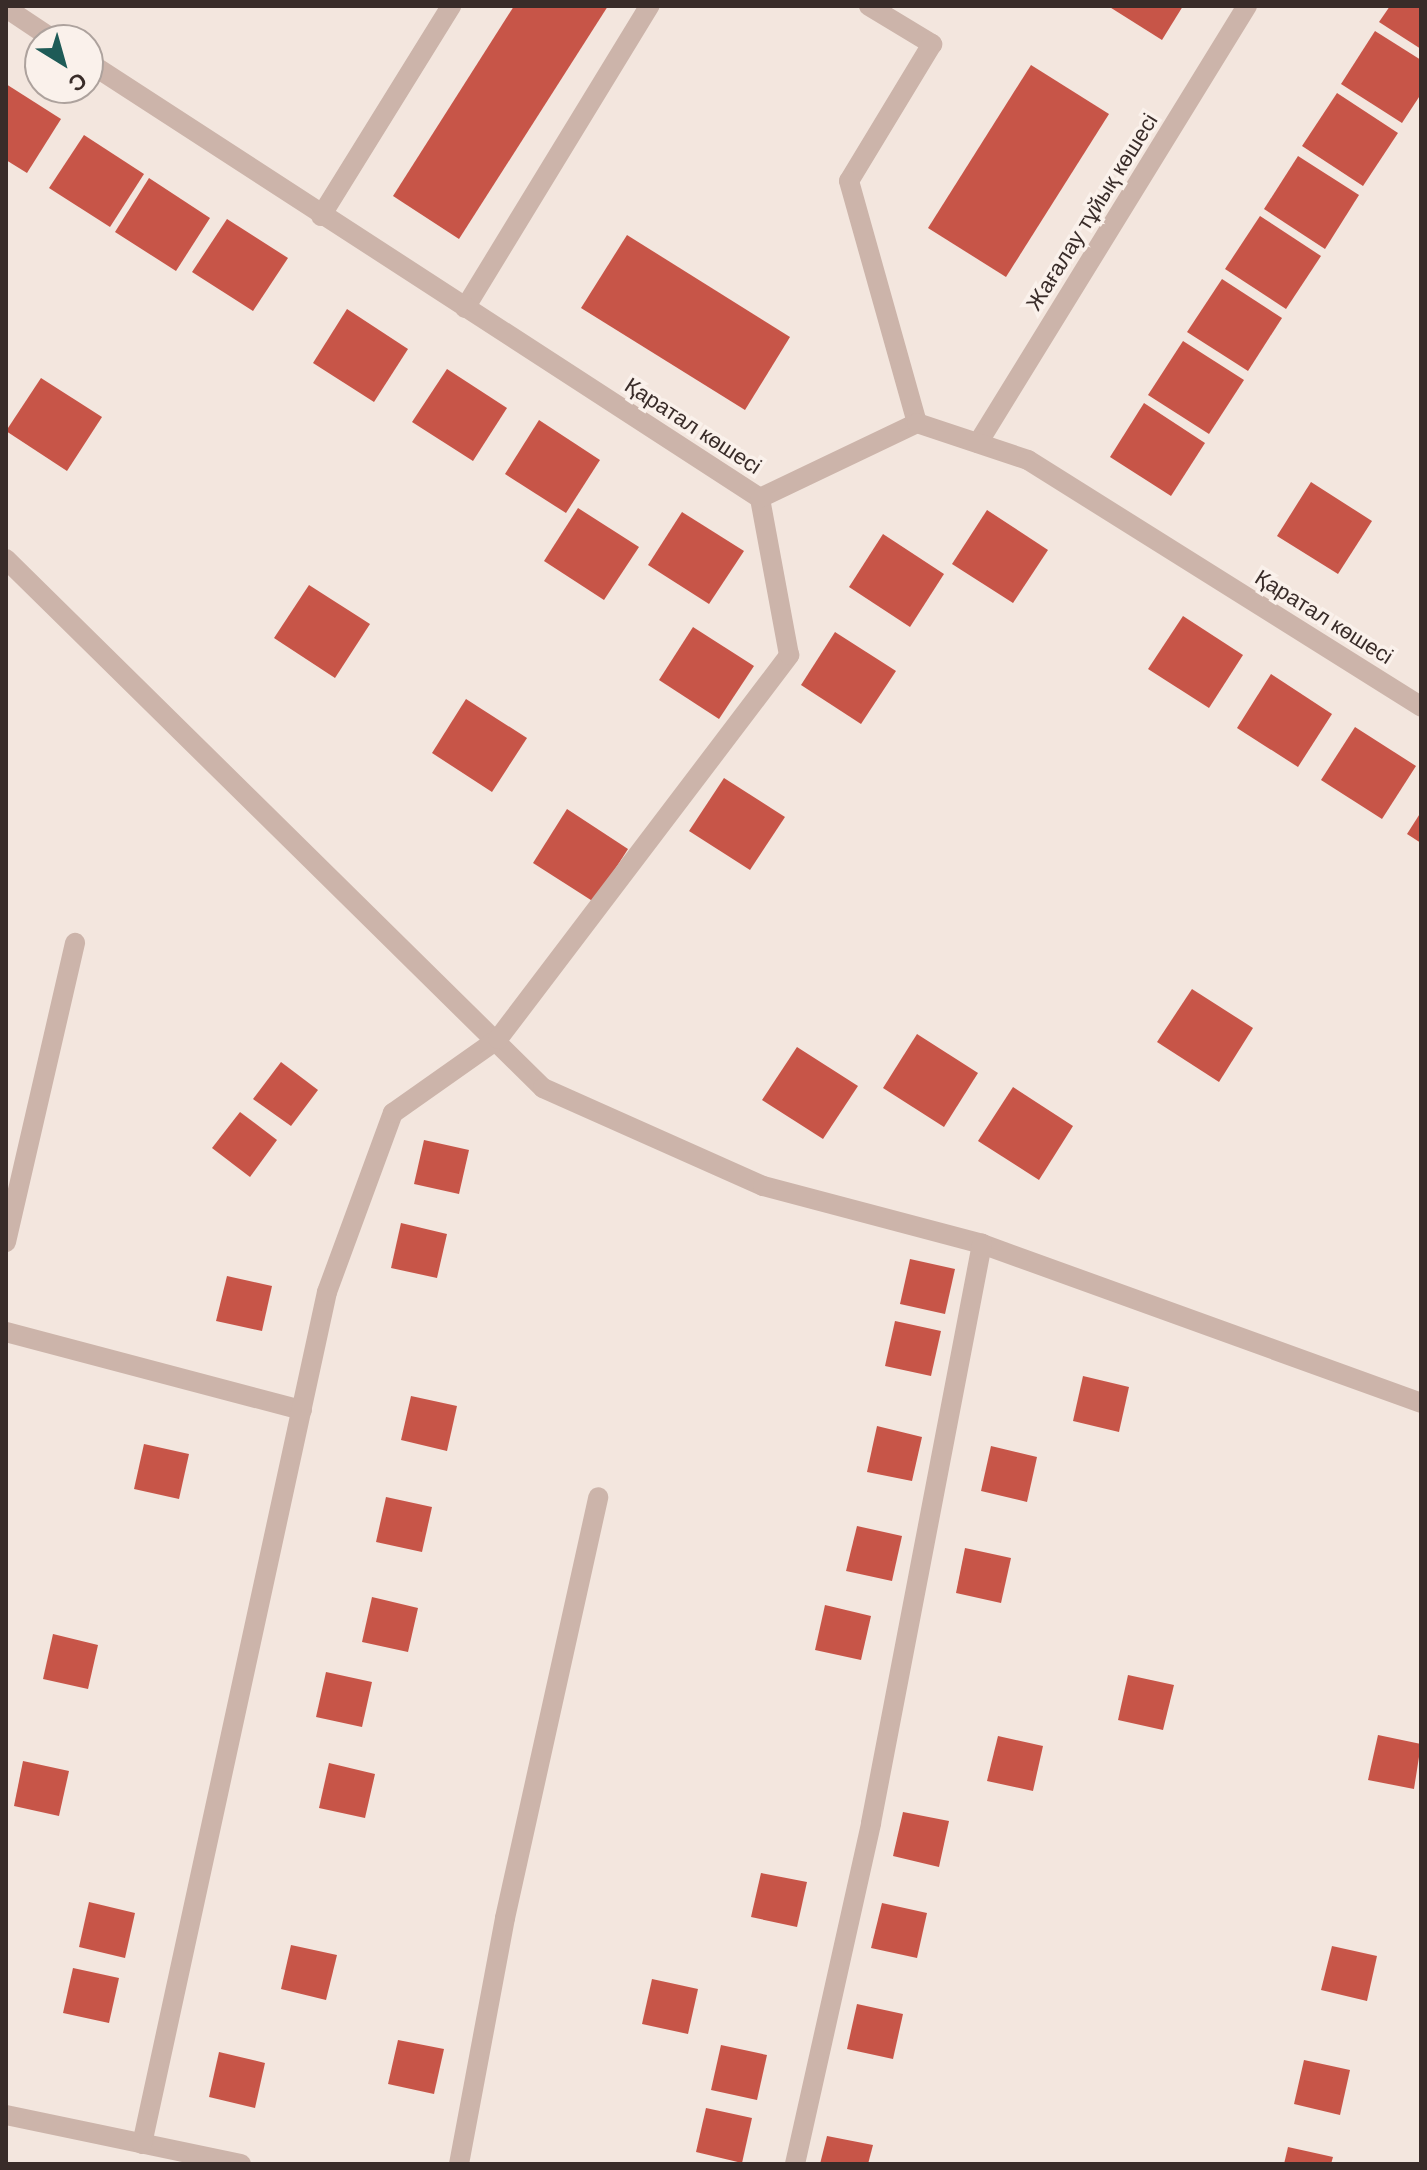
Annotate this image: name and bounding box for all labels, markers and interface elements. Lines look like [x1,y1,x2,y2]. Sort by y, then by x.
north arrow [24,24,104,104]
text: С [62,66,93,98]
street label: Жағалау тұйық көшесі [1021,109,1163,315]
street label: Қаратал көшесі [620,372,766,480]
street label: Қаратал көшесі [1250,564,1398,670]

